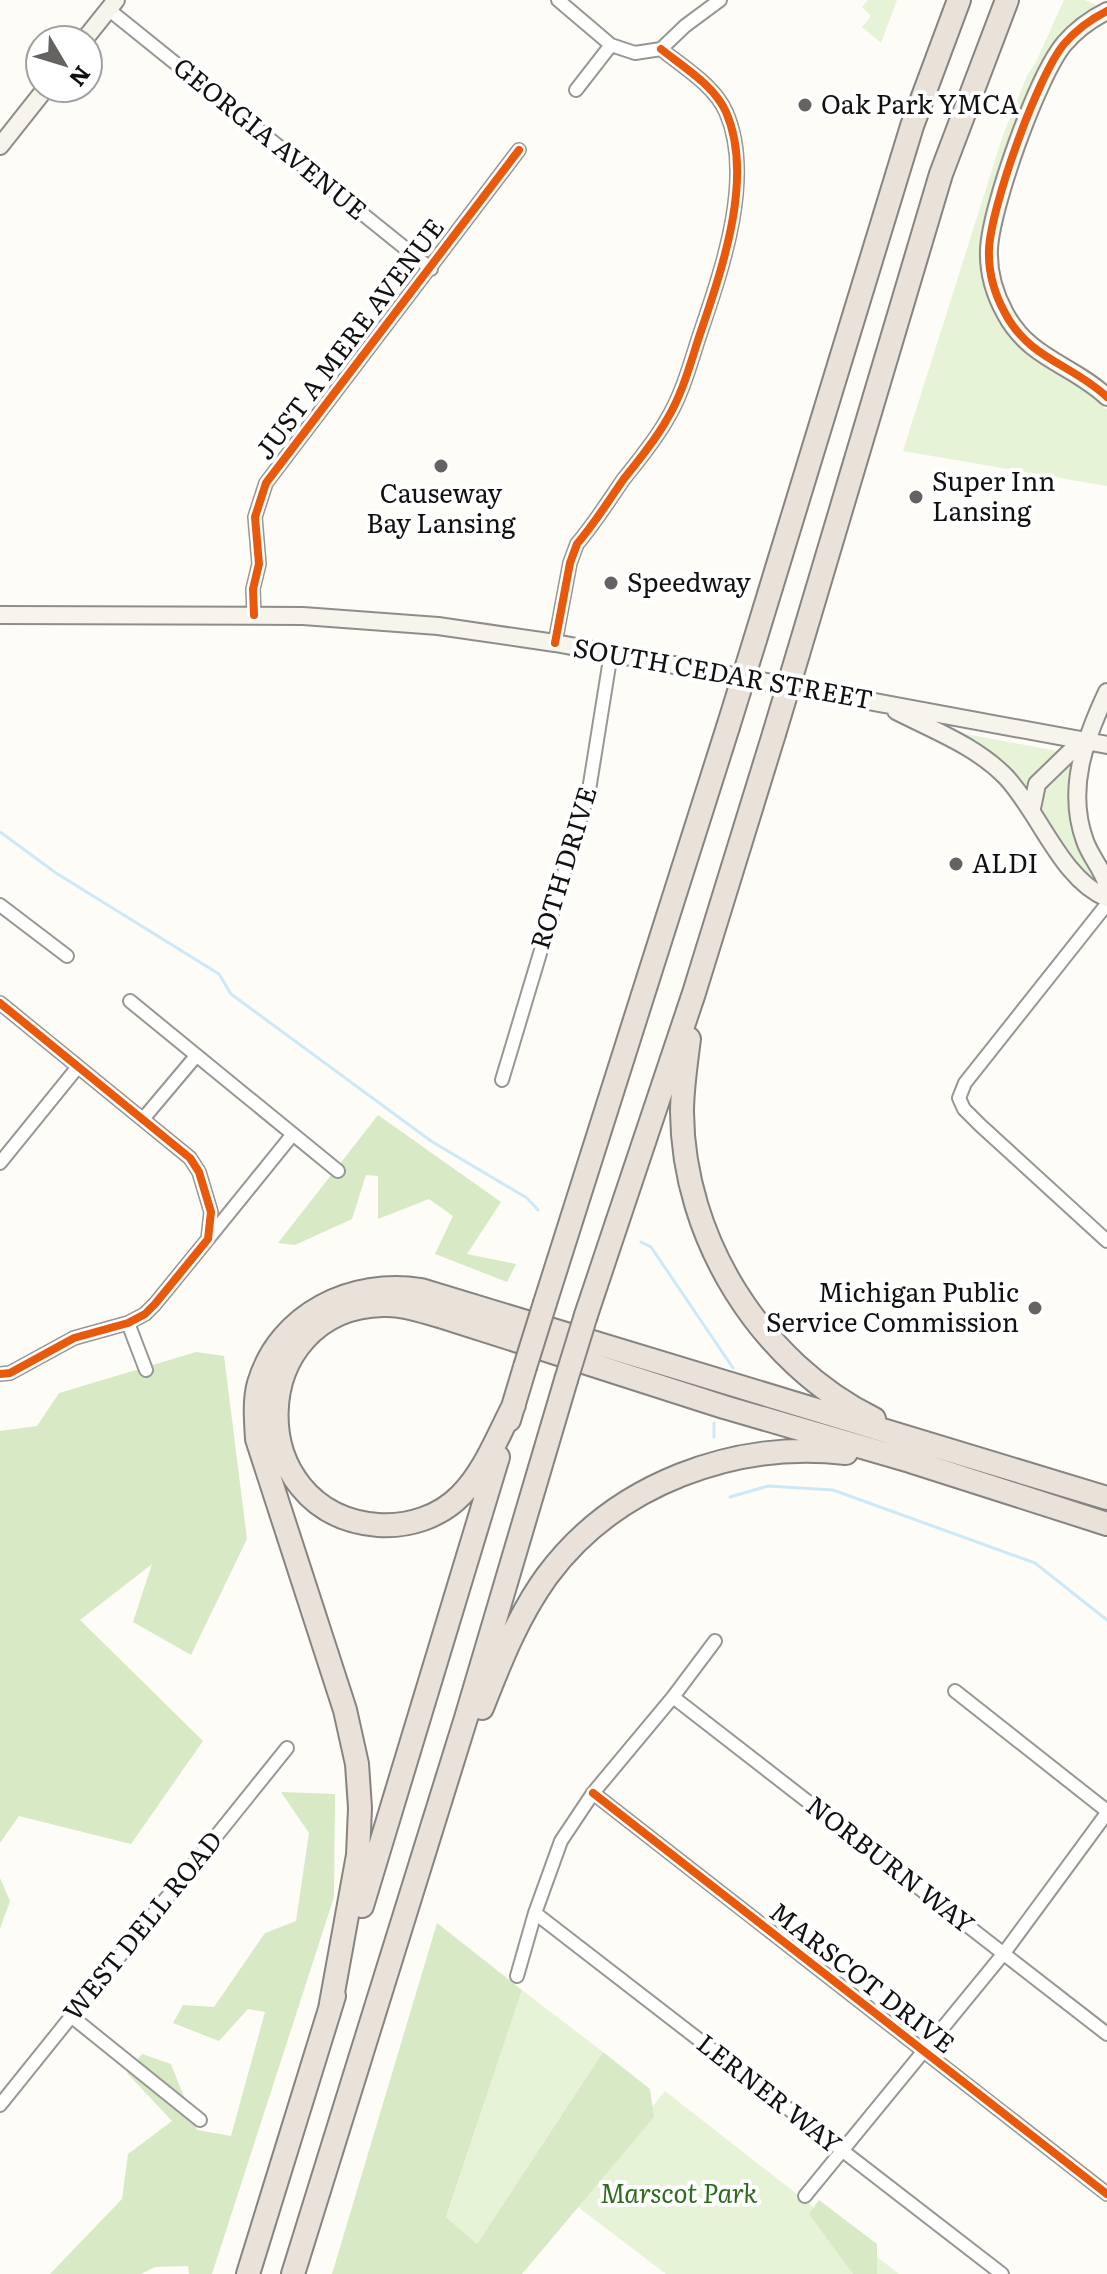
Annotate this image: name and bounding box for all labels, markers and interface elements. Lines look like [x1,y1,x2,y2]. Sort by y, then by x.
north arrow [24,24,104,104]
street label: GEORGIA AVENUE [166,47,377,228]
text: N [62,60,100,95]
place label: Oak Park YMCA [821,83,1019,122]
marker: Oak Park YMCA [796,96,814,114]
street label: JUST A MERE AVENUE [244,209,452,466]
marker: Causeway Bay Lansing [432,457,450,475]
place label: Super Inn Lansing [932,460,1055,529]
place label: Causeway Bay Lansing [366,472,516,541]
marker: Super Inn Lansing [907,488,925,506]
place label: Speedway [627,561,751,600]
marker: Speedway [602,574,620,592]
street label: SOUTH CEDAR STREET [571,626,876,717]
street label: ROTH DRIVE [518,781,605,953]
place label: ALDI [972,842,1038,881]
marker: ALDI [947,855,965,873]
place label: Michigan Public Service Commission [766,1271,1019,1340]
marker: Michigan Public Service Commission [1026,1299,1044,1317]
street label: NORBURN WAY [799,1785,984,1941]
street label: WEST DELL ROAD [52,1821,230,2028]
street label: MARSCOT DRIVE [763,1891,964,2061]
street label: LERNER WAY [690,2023,852,2161]
park label: Marscot Park [600,2172,758,2211]

